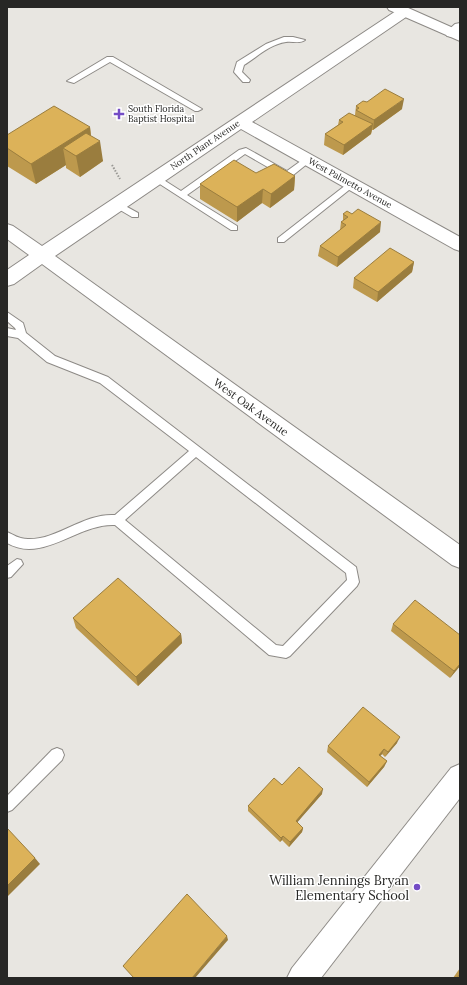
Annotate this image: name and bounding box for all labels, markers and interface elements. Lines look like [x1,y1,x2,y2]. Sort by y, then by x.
place label: South Florida Baptist Hospital [128,103,195,124]
marker: South Florida Baptist Hospital [113,108,125,120]
street label: North Plant Avenue [168,117,242,172]
street label: West Palmetto Avenue [306,155,394,210]
street label: West Oak Avenue [211,375,291,439]
place label: William Jennings Bryan Elementary School [269,872,409,904]
marker: William Jennings Bryan Elementary School [412,882,422,892]

